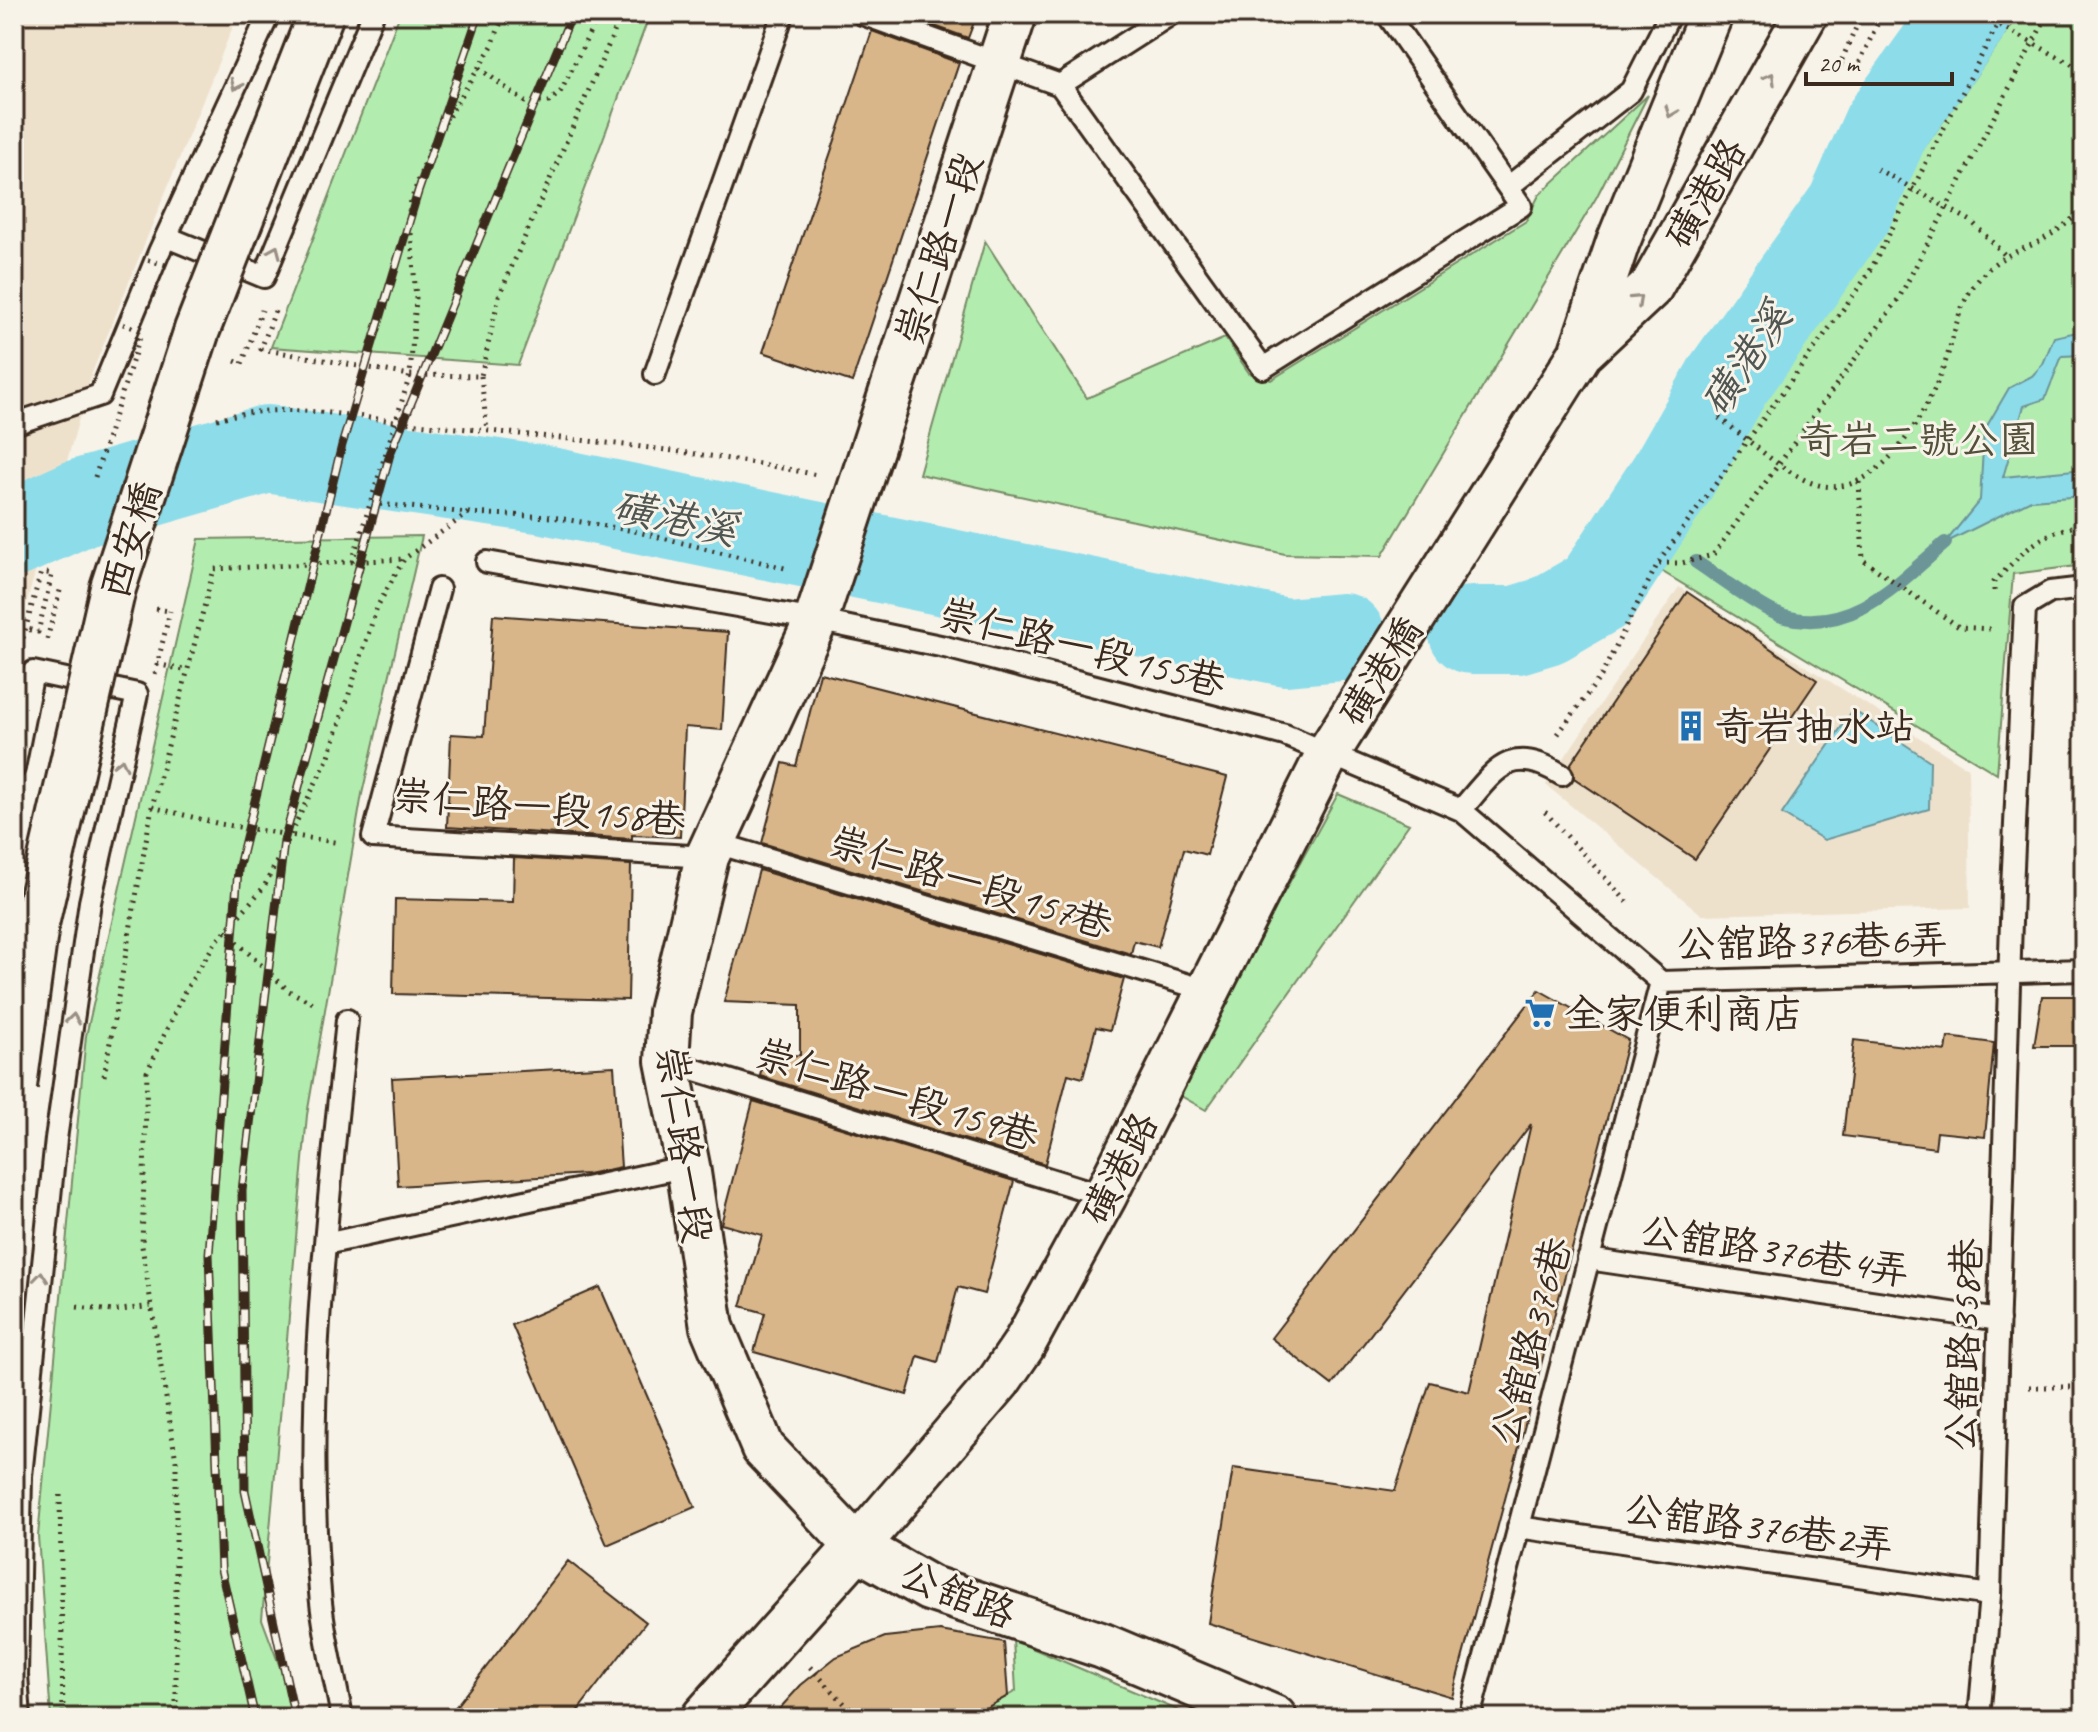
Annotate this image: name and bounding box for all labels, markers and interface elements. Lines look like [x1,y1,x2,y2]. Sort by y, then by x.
scale bar [1806,36,1952,86]
text: 20 m [1818,49,1861,79]
one-way arrow [1760,72,1776,87]
one-way arrow [230,77,246,91]
one-way arrow [1664,104,1681,118]
street label: 磺港路 [1654,129,1758,258]
street label: 崇仁路一段 [884,146,994,352]
one-way arrow [265,245,281,259]
water label: 磺港溪 [1689,291,1805,427]
one-way arrow [1628,295,1642,310]
park label: 奇岩二號公園 [1799,415,2039,465]
street label: 西安橋 [90,476,172,605]
water label: 磺港溪 [608,479,744,558]
street label: 崇仁路一段155巷 [933,588,1230,708]
street label: 磺港橋 [1328,607,1434,736]
place label: 奇岩抽水站 [1715,702,1915,752]
building icon: 奇岩抽水站 [1674,709,1708,743]
one-way arrow [112,758,129,771]
street label: 崇仁路一段158巷 [390,770,688,846]
street label: 崇仁路一段157巷 [823,816,1119,950]
street label: 公舘路376巷6弄 [1676,915,1948,969]
place label: 全家便利商店 [1564,989,1804,1039]
supermarket icon: 全家便利商店 [1523,996,1557,1030]
one-way arrow [64,1012,81,1026]
street label: 崇仁路一段159巷 [749,1028,1045,1162]
street label: 崇仁路一段 [645,1042,723,1247]
street label: 磺港路 [1070,1104,1169,1233]
street label: 公舘路376巷4弄 [1637,1205,1913,1297]
street label: 公舘路376巷 [1479,1231,1583,1451]
street label: 公舘路358巷 [1935,1237,1993,1453]
one-way arrow [33,1270,50,1283]
street label: 公舘路376巷2弄 [1621,1483,1897,1571]
street label: 公舘路 [893,1548,1023,1640]

